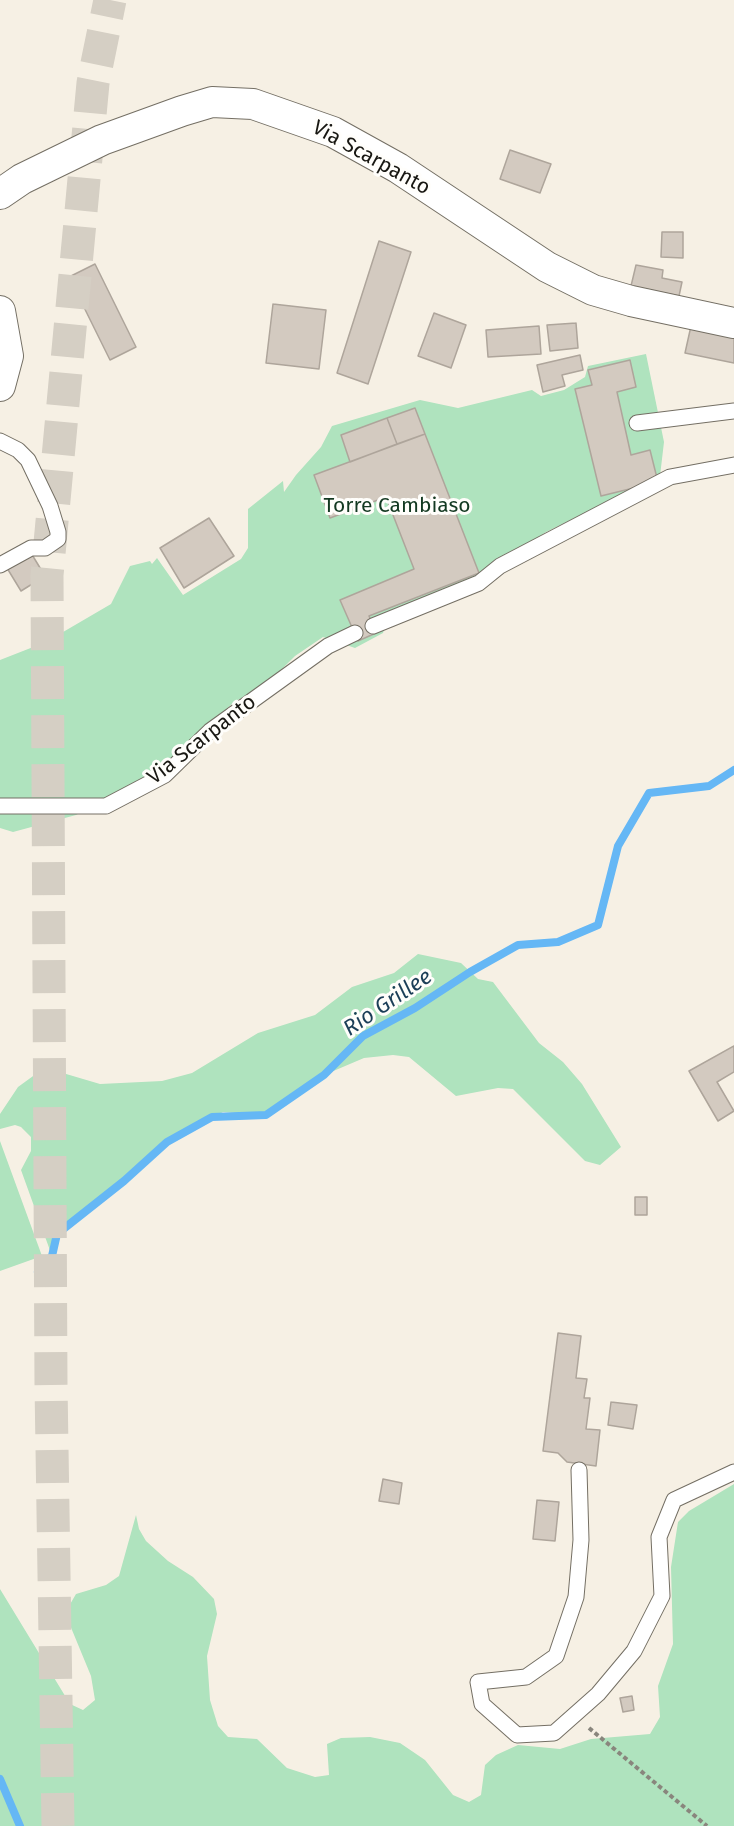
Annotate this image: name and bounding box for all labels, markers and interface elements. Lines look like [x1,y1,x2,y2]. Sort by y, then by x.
street label: Via Scarpanto [308,115,434,201]
park label: Torre Cambiaso [323,493,471,519]
street label: Via Scarpanto [143,690,261,790]
water label: Rio Grillee [339,964,437,1042]

